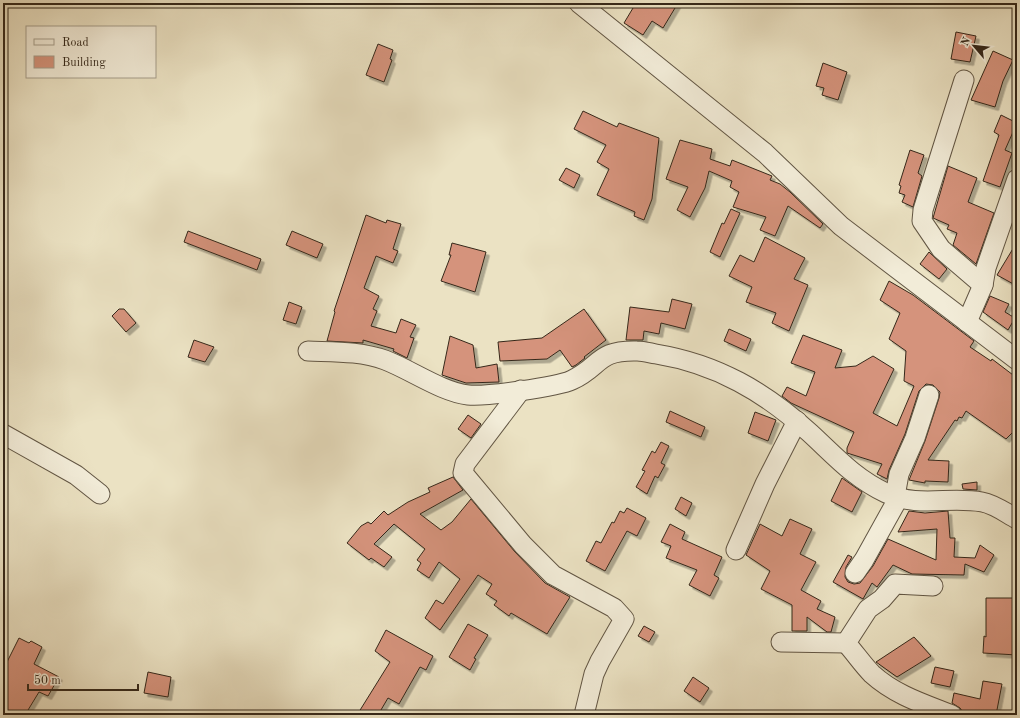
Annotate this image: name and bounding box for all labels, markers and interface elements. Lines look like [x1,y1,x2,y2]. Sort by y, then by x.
legend [26,26,156,78]
north arrow [954,26,994,66]
text: N [960,35,974,48]
text: Road [62,37,89,49]
text: Building [62,57,106,69]
scale bar [28,666,138,692]
text: 50 m [34,674,61,687]

